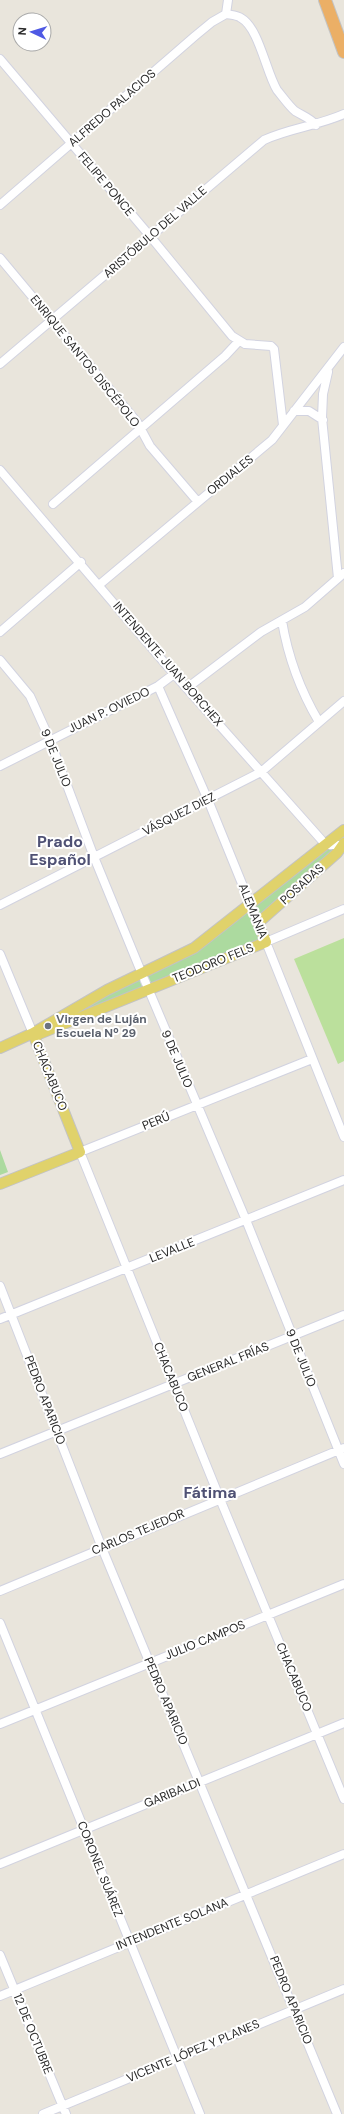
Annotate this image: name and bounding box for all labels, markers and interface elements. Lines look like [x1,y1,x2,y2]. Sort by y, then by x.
north arrow [12,12,52,52]
text: N [15,27,29,36]
street label: ALFREDO PALACIOS [65,66,159,150]
street label: FELIPE PONCE [74,149,138,220]
street label: ARISTÓBULO DEL VALLE [100,182,210,281]
street label: ENRIQUE SANTOS DISCÉPOLO [27,292,143,430]
street label: ORDIALES [203,451,257,499]
street label: INTENDENTE JUAN BORCHEX [109,598,227,730]
street label: JUAN P. OVIEDO [66,683,152,737]
street label: 9 DE JULIO [37,727,75,789]
street label: VÁSQUEZ DIEZ [140,789,218,839]
district label: Prado Español [29,831,91,870]
street label: POSADAS [277,860,327,908]
street label: ALEMANIA [235,881,271,941]
street label: TEODORO FELS [170,939,256,987]
place label: Virgen de Luján Escuela Nº 29 [56,1011,147,1041]
marker: Virgen de Luján Escuela Nº 29 [43,1021,53,1031]
street label: 9 DE JULIO [158,1028,196,1090]
street label: CHACABUCO [29,1039,71,1113]
street label: PERÚ [140,1108,172,1134]
street label: LEVALLE [147,1234,197,1266]
street label: 9 DE JULIO [282,1327,320,1389]
street label: GENERAL FRÍAS [185,1338,271,1386]
street label: CHACABUCO [150,1340,192,1414]
street label: PEDRO APARICIO [21,1353,69,1447]
district label: Fátima [183,1482,237,1503]
street label: CARLOS TEJEDOR [89,1505,187,1559]
street label: JULIO CAMPOS [163,1617,248,1663]
street label: CHACABUCO [272,1640,316,1714]
street label: PEDRO APARICIO [140,1655,192,1747]
street label: GARIBALDI [141,1774,203,1812]
street label: CORONEL SUÁREZ [74,1819,126,1919]
street label: INTENDENTE SOLANA [113,1894,231,1954]
street label: PEDRO APARICIO [266,1953,316,2047]
street label: 12 DE OCTUBRE [10,1991,57,2077]
street label: VICENTE LÓPEZ Y PLANES [124,2016,262,2086]

